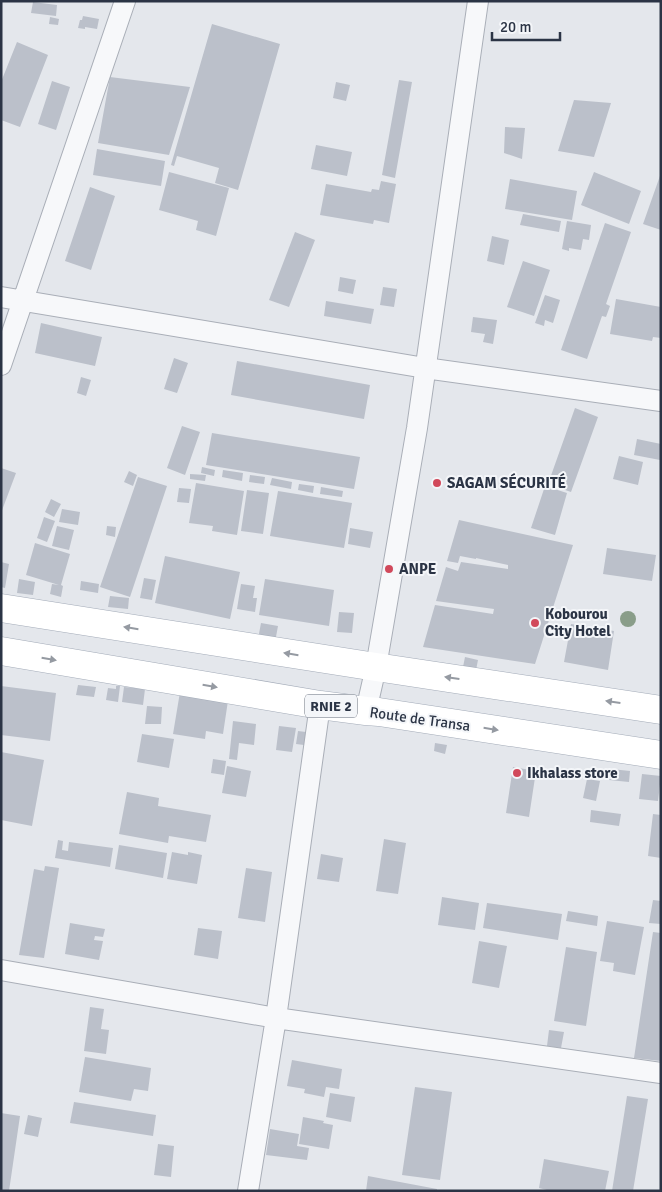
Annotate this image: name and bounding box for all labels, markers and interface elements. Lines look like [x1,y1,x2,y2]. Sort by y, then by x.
scale bar [492,10,560,42]
text: 20 m [500,18,531,36]
place label: SAGAM SÉCURITÉ [447,473,567,492]
marker: SAGAM SÉCURITÉ [431,477,443,489]
place label: ANPE [399,560,437,578]
marker: ANPE [383,563,395,575]
place label: Kobourou City Hotel [545,605,611,640]
marker: Kobourou City Hotel [529,617,541,629]
one-way arrow [122,624,138,632]
one-way arrow [283,649,299,657]
one-way arrow [42,656,58,664]
one-way arrow [443,674,459,682]
one-way arrow [202,682,218,690]
road number: RNIE 2 [305,694,357,718]
one-way arrow [604,698,620,706]
street label: Route de Transa [368,703,472,735]
one-way arrow [484,725,500,733]
place label: Ikhalass store [527,764,618,782]
marker: Ikhalass store [511,767,523,779]

